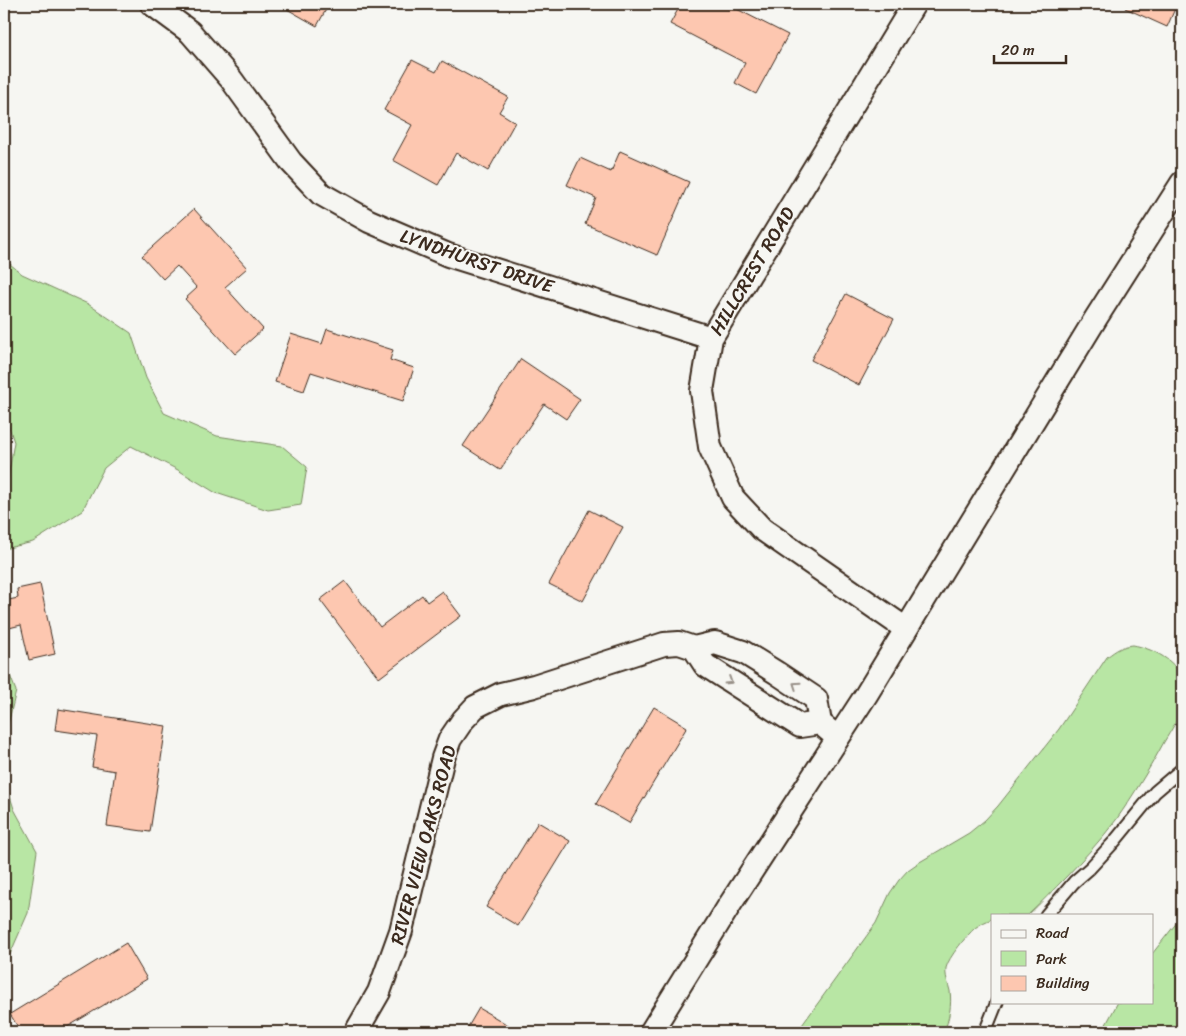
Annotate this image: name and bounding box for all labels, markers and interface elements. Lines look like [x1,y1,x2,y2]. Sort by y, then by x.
scale bar [994,32,1066,64]
text: 20 m [1001,37,1035,63]
street label: HILLCREST ROAD [700,199,804,342]
street label: LYNDHURST DRIVE [396,219,560,303]
one-way arrow [724,674,733,684]
one-way arrow [792,682,802,691]
street label: RIVER VIEW OAKS ROAD [381,741,466,948]
legend [991,914,1154,1004]
text: Road [1036,920,1069,946]
text: Park [1036,946,1067,972]
text: Building [1036,970,1090,996]

